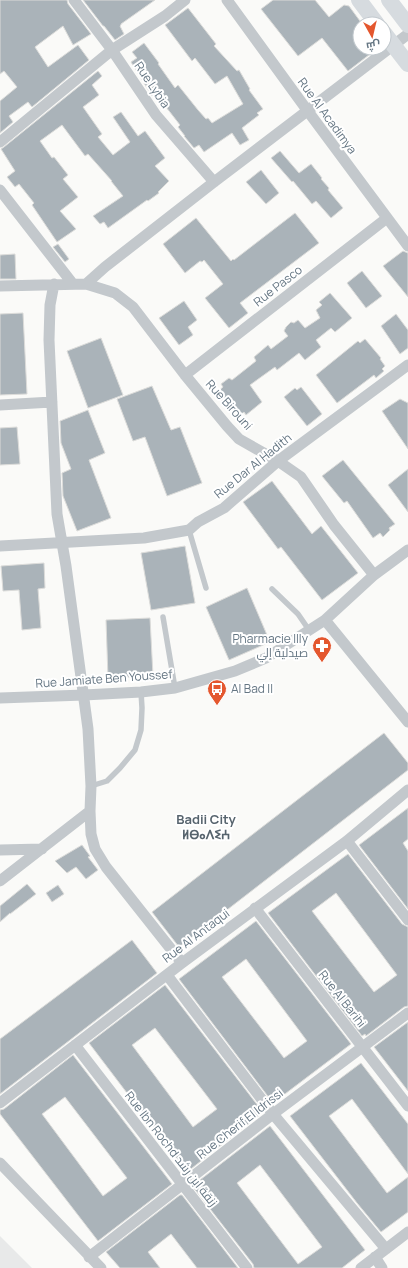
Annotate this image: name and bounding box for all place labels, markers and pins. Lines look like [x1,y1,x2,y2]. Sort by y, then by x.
place label: Pharmacie Illy صيدلية إلي [232,630,309,663]
pharmacy icon: Pharmacie Illy صيدلية إلي [311,635,333,663]
bus stop icon: Al Bad ll [206,678,228,706]
place label: Al Bad ll [231,680,273,697]

